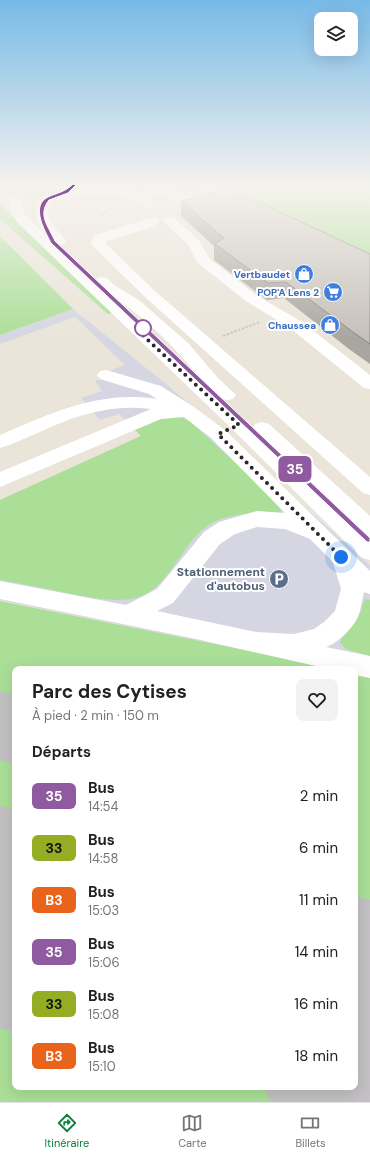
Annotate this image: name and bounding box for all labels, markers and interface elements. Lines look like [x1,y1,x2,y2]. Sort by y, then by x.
map controls [314,12,358,56]
button: layers [314,12,358,56]
shop icon: Vertbaudet [293,263,315,285]
place label: Vertbaudet [234,268,290,281]
supermarket icon: POP'A Lens 2 [322,281,344,303]
place label: POP'A Lens 2 [257,286,319,299]
shop icon: Chaussea [319,314,341,336]
unlabelled marker [134,319,152,337]
place label: Chaussea [268,319,316,332]
line badge: 35 [277,456,313,482]
text: 35 [286,460,304,478]
your location [331,547,351,567]
place label: Stationnement d'autobus [177,564,265,594]
parking icon: Stationnement d'autobus [268,568,290,590]
text: Parc des Cytises [32,679,187,704]
button: heart [296,679,338,721]
text: À pied · 2 min · 150 m [32,707,159,724]
text: Départs [32,742,91,762]
text: Bus [88,778,115,798]
text: 2 min [300,786,338,806]
text: 35 [45,787,63,805]
text: 14:54 [88,798,118,815]
text: Bus [88,830,115,850]
text: 6 min [299,838,338,858]
text: 33 [46,839,62,857]
text: 14:58 [88,850,118,867]
text: Bus [88,882,115,902]
text: 11 min [299,890,338,910]
text: B3 [45,891,63,909]
text: 15:03 [88,902,119,919]
text: Bus [88,934,115,954]
text: 14 min [295,942,338,962]
text: 35 [45,943,63,961]
text: 15:06 [88,954,120,971]
text: Bus [88,986,115,1006]
text: 16 min [294,994,338,1014]
text: 33 [46,995,62,1013]
text: 15:08 [88,1006,119,1023]
text: Bus [88,1038,115,1058]
text: 18 min [295,1046,338,1066]
text: B3 [45,1047,63,1065]
text: 15:10 [88,1058,116,1075]
tab: Itinéraire [44,1112,89,1150]
tab: Carte [178,1112,207,1150]
tab: Billets [295,1112,326,1150]

